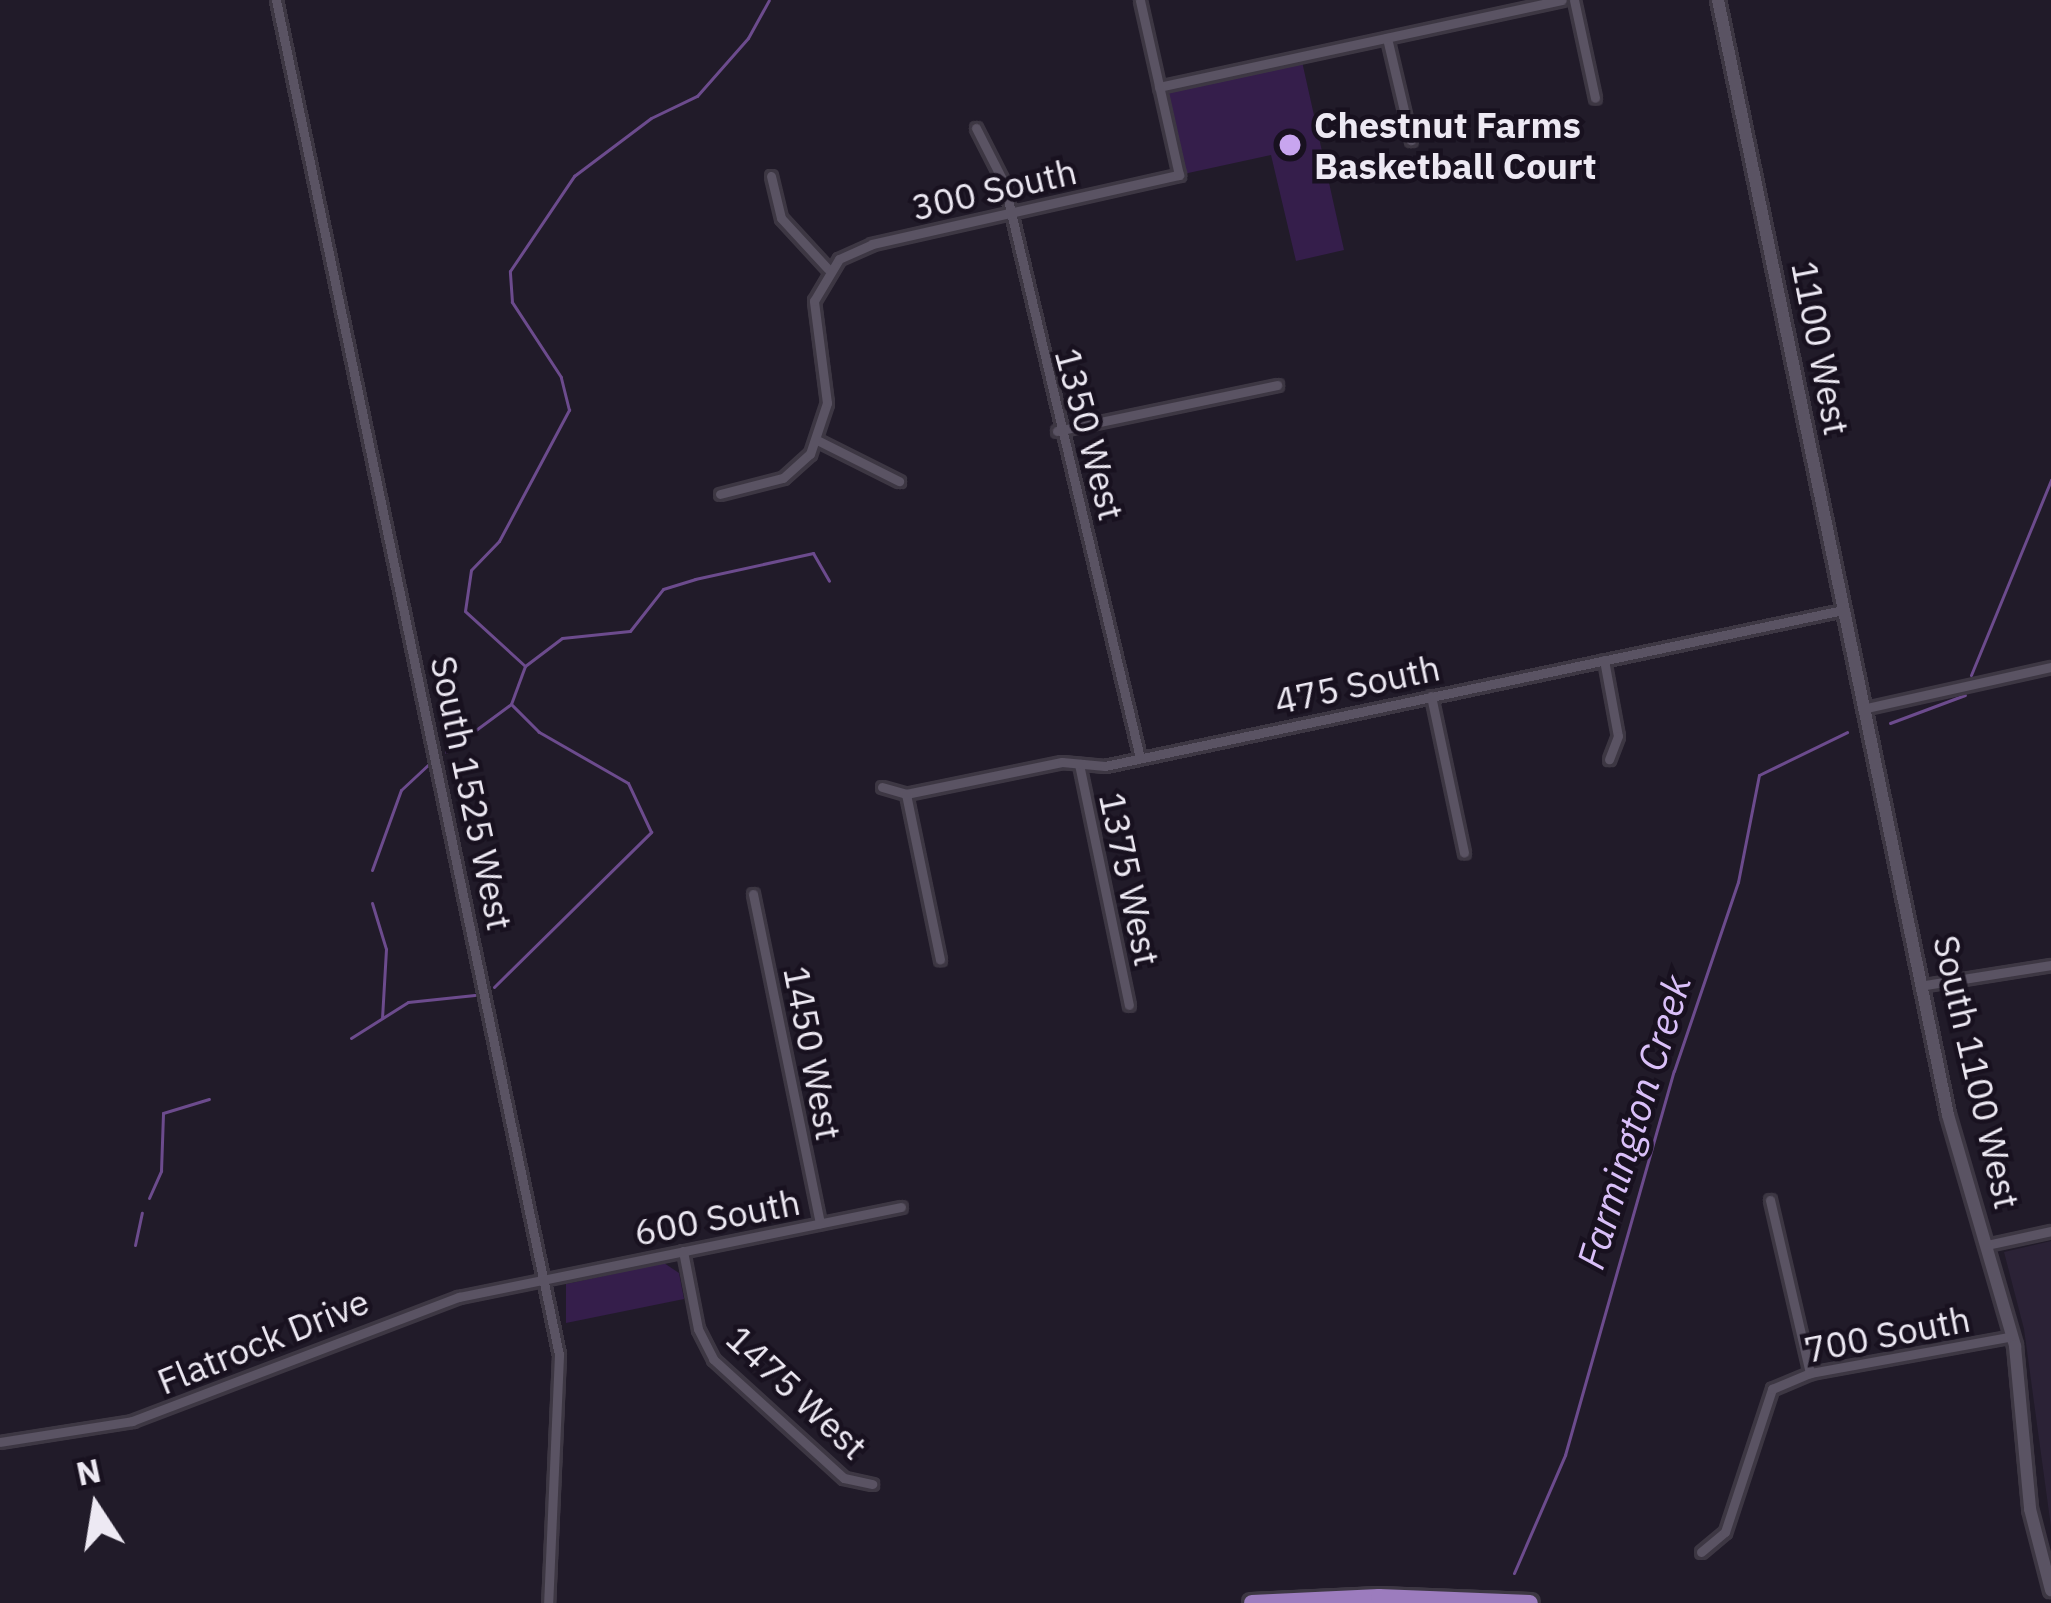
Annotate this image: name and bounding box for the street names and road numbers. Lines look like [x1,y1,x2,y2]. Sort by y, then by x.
street label: 300 South [907,149,1081,229]
street label: 1100 West [1783,257,1859,439]
street label: 1350 West [1046,343,1134,525]
street label: 475 South [1270,645,1444,723]
street label: South 1525 West [422,652,522,934]
street label: 1375 West [1091,788,1169,970]
street label: South 1100 West [1925,931,2029,1213]
street label: 1450 West [775,962,851,1144]
street label: 600 South [630,1180,804,1254]
street label: Flatrock Drive [151,1279,375,1403]
street label: 700 South [1800,1297,1974,1371]
street label: 1475 West [718,1316,876,1468]

